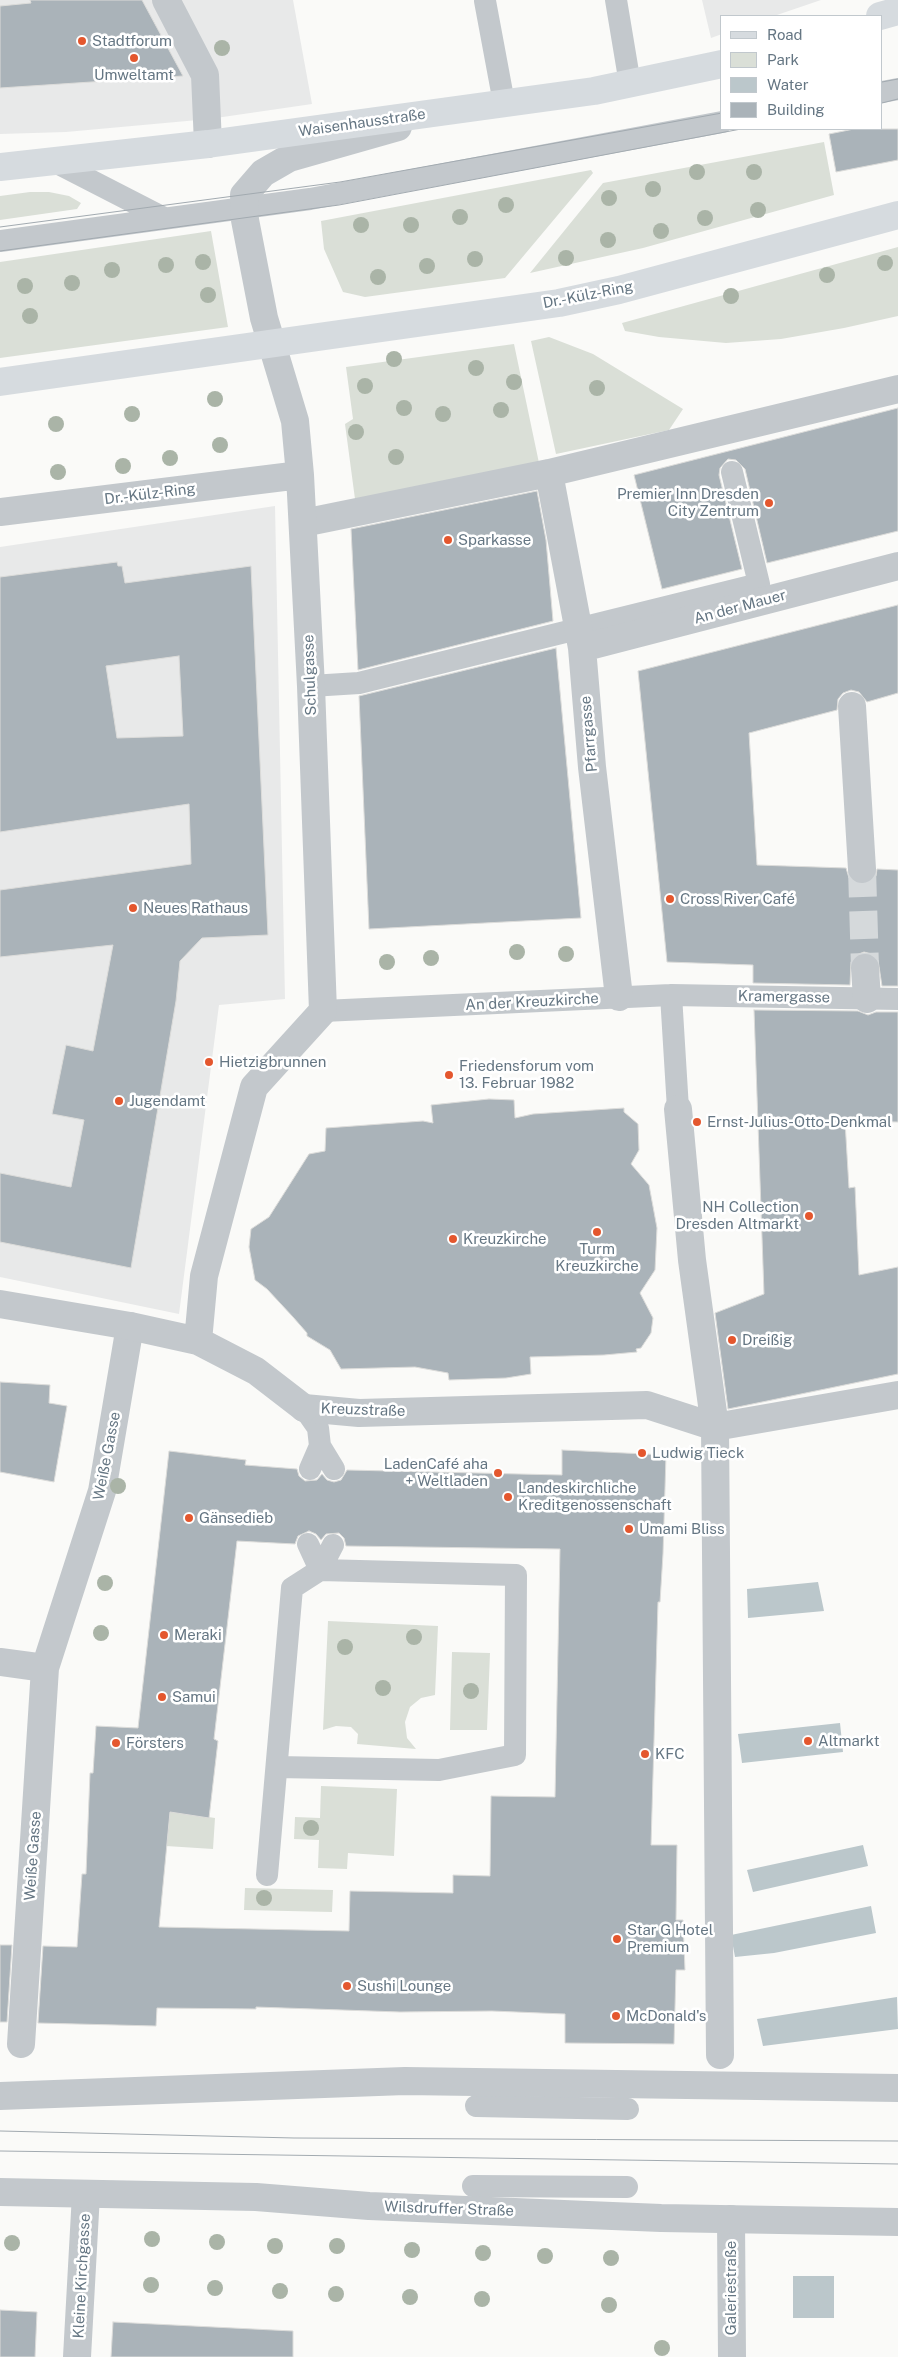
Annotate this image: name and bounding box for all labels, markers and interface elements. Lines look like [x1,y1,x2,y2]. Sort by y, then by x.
legend [720,15,883,130]
text: Road [767,26,803,43]
place label: Stadtforum [92,32,172,50]
marker: Stadtforum [76,35,88,47]
text: Park [767,51,799,68]
marker: Umweltamt [128,52,140,64]
place label: Umweltamt [94,66,174,84]
text: Water [767,76,809,93]
text: Building [767,101,825,118]
street label: Waisenhausstraße [297,105,427,141]
street label: Dr.-Külz-Ring [541,277,635,313]
street label: Dr.-Külz-Ring [103,479,197,509]
place label: Premier Inn Dresden City Zentrum [617,485,759,520]
marker: Premier Inn Dresden City Zentrum [763,497,775,509]
place label: Sparkasse [458,531,531,549]
marker: Sparkasse [442,534,454,546]
street label: An der Mauer [692,586,788,628]
street label: Schulgasse [300,634,320,716]
street label: Pfarrgasse [577,695,601,773]
place label: Cross River Café [680,890,795,908]
marker: Cross River Café [664,893,676,905]
place label: Neues Rathaus [143,899,248,917]
marker: Neues Rathaus [127,902,139,914]
street label: Kramergasse [738,987,830,1007]
street label: An der Kreuzkirche [465,990,599,1014]
place label: Hietzigbrunnen [219,1053,326,1071]
marker: Hietzigbrunnen [203,1056,215,1068]
place label: Friedensforum vom 13. Februar 1982 [459,1057,594,1092]
marker: Friedensforum vom 13. Februar 1982 [443,1069,455,1081]
place label: Jugendamt [129,1092,205,1110]
marker: Jugendamt [113,1095,125,1107]
place label: Ernst-Julius-Otto-Denkmal [707,1113,892,1131]
marker: Ernst-Julius-Otto-Denkmal [691,1116,703,1128]
place label: NH Collection Dresden Altmarkt [675,1198,799,1233]
marker: NH Collection Dresden Altmarkt [803,1210,815,1222]
marker: Turm Kreuzkirche [591,1226,603,1238]
place label: Kreuzkirche [463,1230,547,1248]
marker: Kreuzkirche [447,1233,459,1245]
place label: Turm Kreuzkirche [555,1240,639,1275]
place label: Dreißig [742,1331,792,1349]
marker: Dreißig [726,1334,738,1346]
street label: Kreuzstraße [320,1400,406,1420]
street label: Weiße Gasse [90,1410,124,1502]
place label: Ludwig Tieck [652,1444,744,1462]
marker: Ludwig Tieck [636,1447,648,1459]
place label: LadenCafé aha + Weltladen [384,1455,488,1490]
marker: LadenCafé aha + Weltladen [492,1467,504,1479]
place label: Landeskirchliche Kreditgenossenschaft [518,1479,672,1514]
marker: Landeskirchliche Kreditgenossenschaft [502,1491,514,1503]
place label: Gänsedieb [199,1509,273,1527]
marker: Gänsedieb [183,1512,195,1524]
place label: Umami Bliss [639,1520,724,1538]
marker: Umami Bliss [623,1523,635,1535]
place label: Meraki [174,1626,222,1644]
marker: Meraki [158,1629,170,1641]
place label: Samui [172,1688,216,1706]
marker: Samui [156,1691,168,1703]
place label: Altmarkt [818,1732,880,1750]
place label: Försters [126,1734,184,1752]
marker: Altmarkt [802,1735,814,1747]
marker: Försters [110,1737,122,1749]
place label: KFC [655,1745,684,1763]
marker: KFC [639,1748,651,1760]
street label: Weiße Gasse [21,1811,45,1901]
place label: Star G Hotel Premium [627,1921,713,1956]
marker: Star G Hotel Premium [611,1933,623,1945]
place label: Sushi Lounge [357,1977,451,1995]
marker: Sushi Lounge [341,1980,353,1992]
place label: McDonald's [626,2007,706,2025]
marker: McDonald's [610,2010,622,2022]
street label: Wilsdruffer Straße [384,2198,514,2220]
street label: Kleine Kirchgasse [70,2213,94,2339]
street label: Galeriestraße [722,2241,740,2335]

